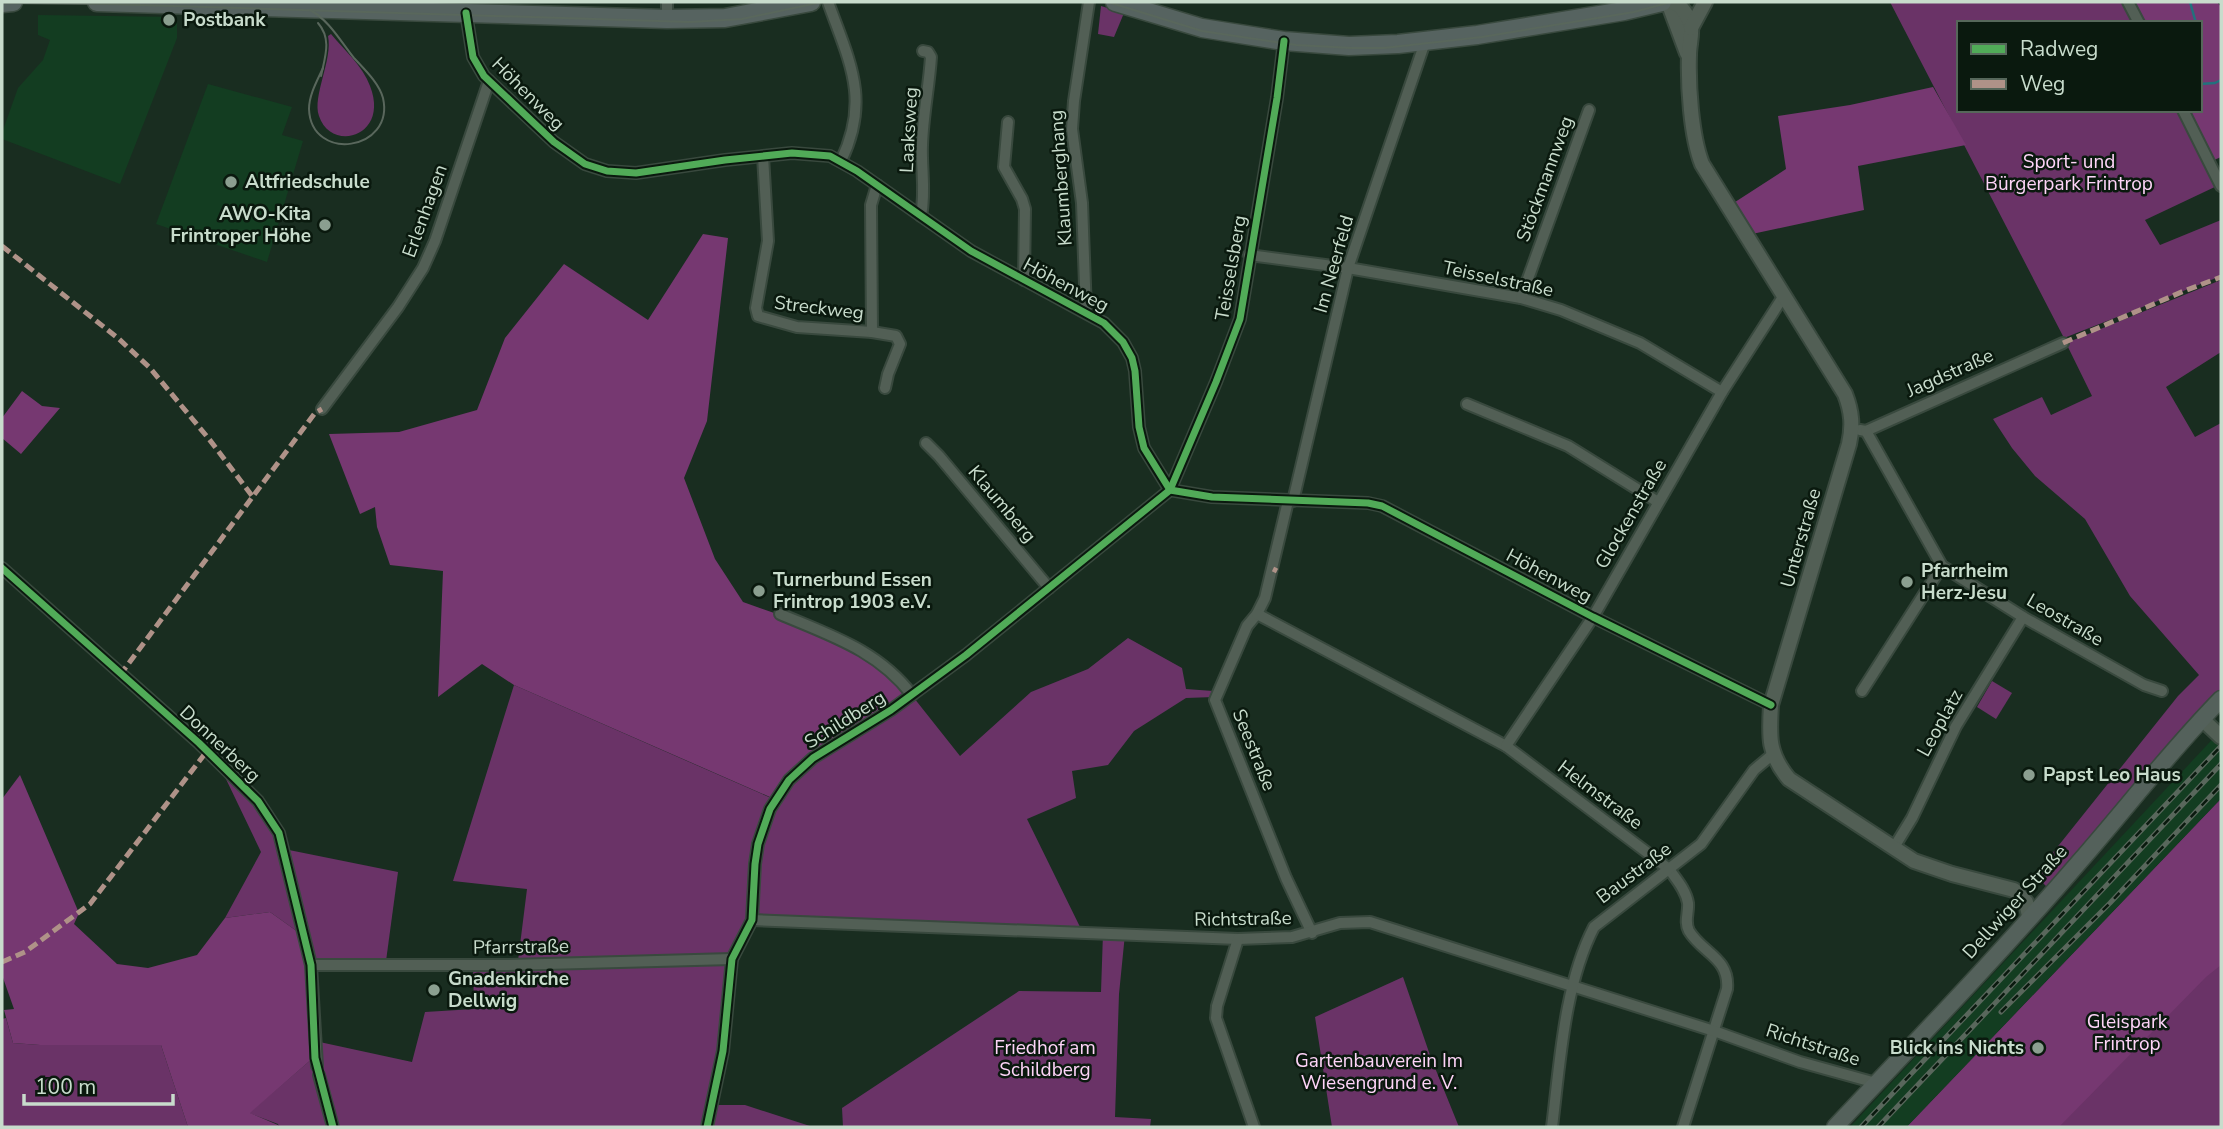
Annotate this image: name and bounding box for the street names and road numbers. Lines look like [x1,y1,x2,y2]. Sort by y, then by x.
street label: Höhenweg [486,52,570,136]
street label: Laaksweg [894,86,924,174]
street label: Klaumberghang [1043,109,1079,247]
street label: Stöckmannweg [1510,113,1580,245]
street label: Erlenhagen [396,161,454,261]
street label: Im Neerfeld [1308,212,1360,316]
street label: Teisselsberg [1209,213,1253,323]
street label: Höhenweg [1019,252,1113,318]
street label: Teisselstraße [1440,255,1556,303]
street label: Streckweg [773,290,865,326]
street label: Jagdstraße [1901,342,1998,404]
street label: Glockenstraße [1589,454,1673,574]
street label: Klaumberg [962,460,1042,548]
street label: Unterstraße [1774,485,1828,591]
street label: Höhenweg [1502,543,1596,609]
street label: Leostraße [2022,587,2108,653]
street label: Schildberg [799,685,891,755]
street label: Leoplatz [1911,685,1969,761]
street label: Donnerberg [174,700,266,788]
street label: Seestraße [1226,705,1282,795]
street label: Helmstraße [1552,754,1648,836]
street label: Baustraße [1591,836,1677,910]
street label: Dellwiger Straße [1957,839,2073,965]
street label: Richtstraße [1194,905,1292,933]
street label: Pfarrstraße [473,933,569,961]
street label: Richtstraße [1763,1018,1863,1072]

